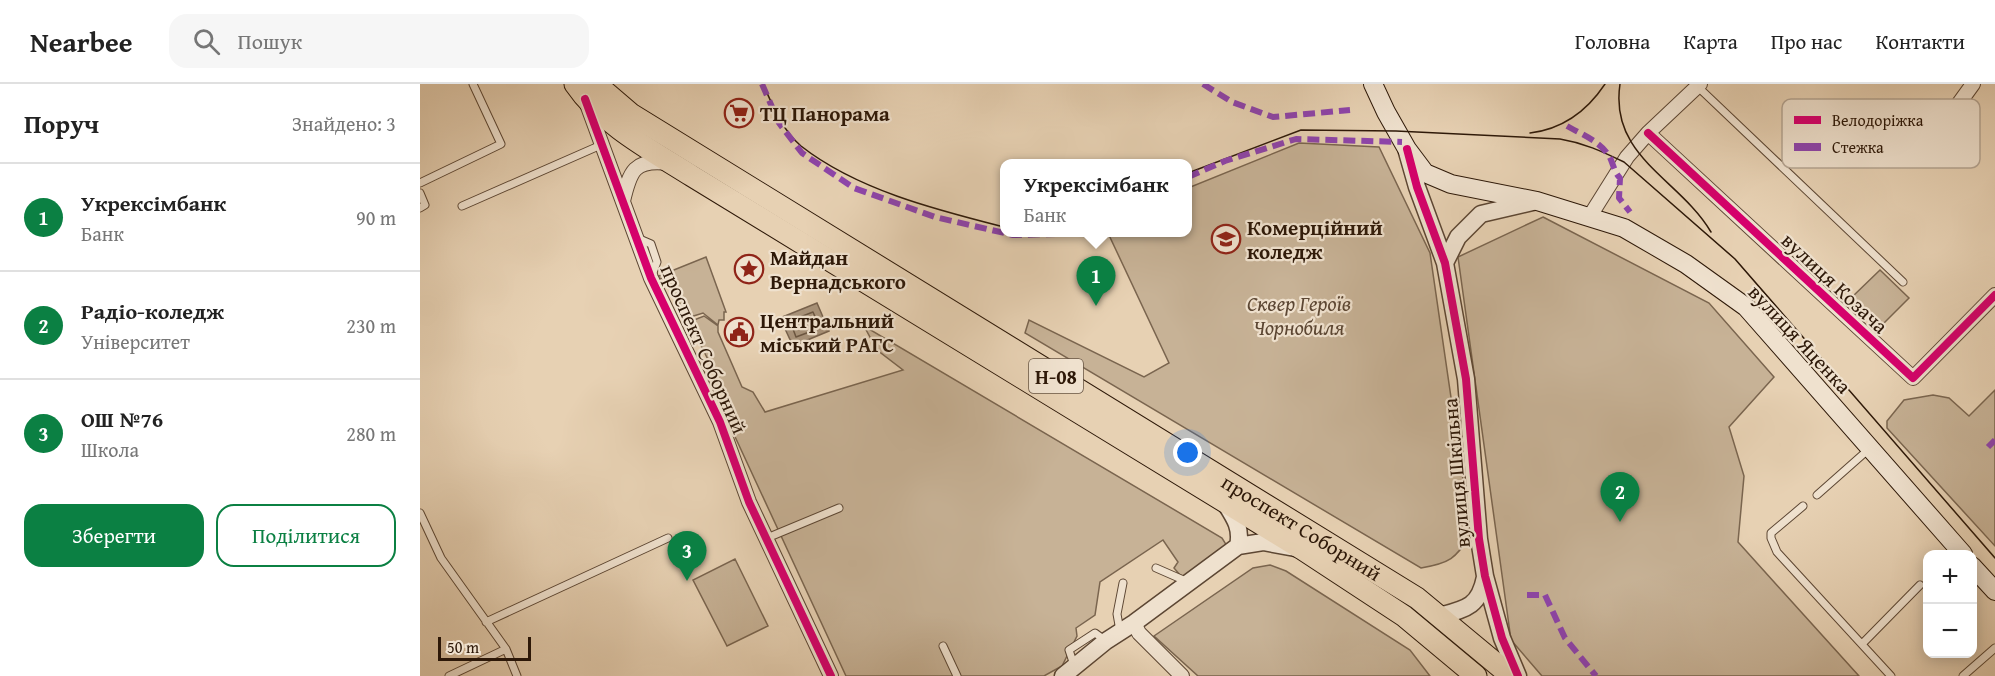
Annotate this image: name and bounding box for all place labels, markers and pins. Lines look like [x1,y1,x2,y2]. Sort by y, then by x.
supermarket icon: ТЦ Панорама [723,97,755,129]
place label: ТЦ Панорама [760,98,890,129]
place label: Комерційний коледж [1247,212,1383,267]
school or university icon: Комерційний коледж [1210,223,1242,255]
place label: Майдан Вернадського [770,242,906,297]
place icon: Майдан Вернадського [733,253,765,285]
pin: 1 [1076,256,1116,306]
place label: Центральний міський РАГС [760,305,894,360]
public building icon: Центральний міський РАГС [723,316,755,348]
pin: 2 [1600,472,1640,522]
pin: 3 [668,532,706,581]

